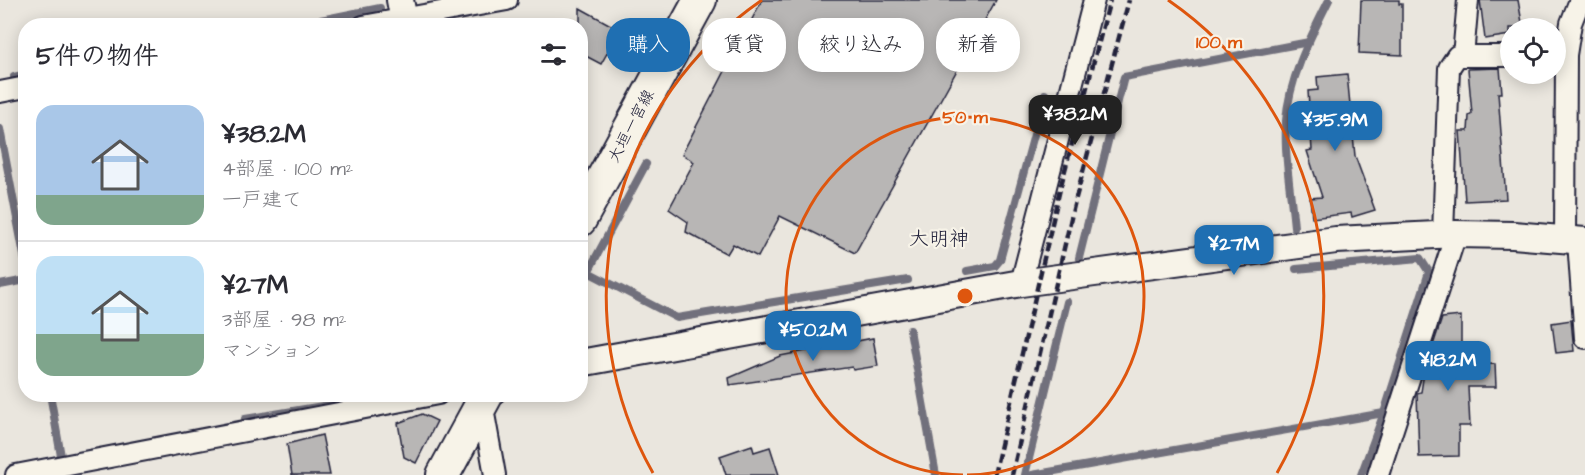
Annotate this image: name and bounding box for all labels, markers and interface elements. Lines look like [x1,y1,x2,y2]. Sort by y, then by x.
chip: 購入 [606,18,690,72]
chip: 賃貸 [702,18,786,72]
chip: 絞り込み [798,18,924,72]
chip: 新着 [936,18,1020,72]
map controls [1500,18,1566,84]
button: locate [1500,18,1566,84]
text: 100 m [1196,30,1243,55]
text: 5件の物件 [36,38,158,74]
icon: filters [537,38,570,71]
street label: 大垣一宮線 [603,86,659,166]
pin: ¥38.2M [1026,95,1124,146]
text: ¥38.2M [1043,100,1107,128]
pin: ¥35.9M [1286,101,1384,152]
text: 50 m [942,105,989,130]
text: ¥35.9M [1302,106,1368,134]
text: ¥38.2M [222,116,306,152]
icon: home [84,129,156,201]
text: 4部屋 · 100 m² [222,155,353,183]
text: 一戸建て [222,186,302,214]
district label: 大明神 [909,225,969,253]
pin: ¥27M [1198,225,1270,276]
text: ¥27M [1209,230,1259,258]
text: ¥27M [222,267,288,303]
icon: home [84,280,156,352]
centre of rings [955,286,975,306]
text: 3部屋 · 98 m² [222,306,346,334]
pin: ¥50.2M [764,311,862,362]
text: ¥50.2M [779,316,847,344]
text: マンション [222,337,321,365]
pin: ¥18.2M [1399,341,1497,392]
text: ¥18.2M [1419,346,1477,374]

